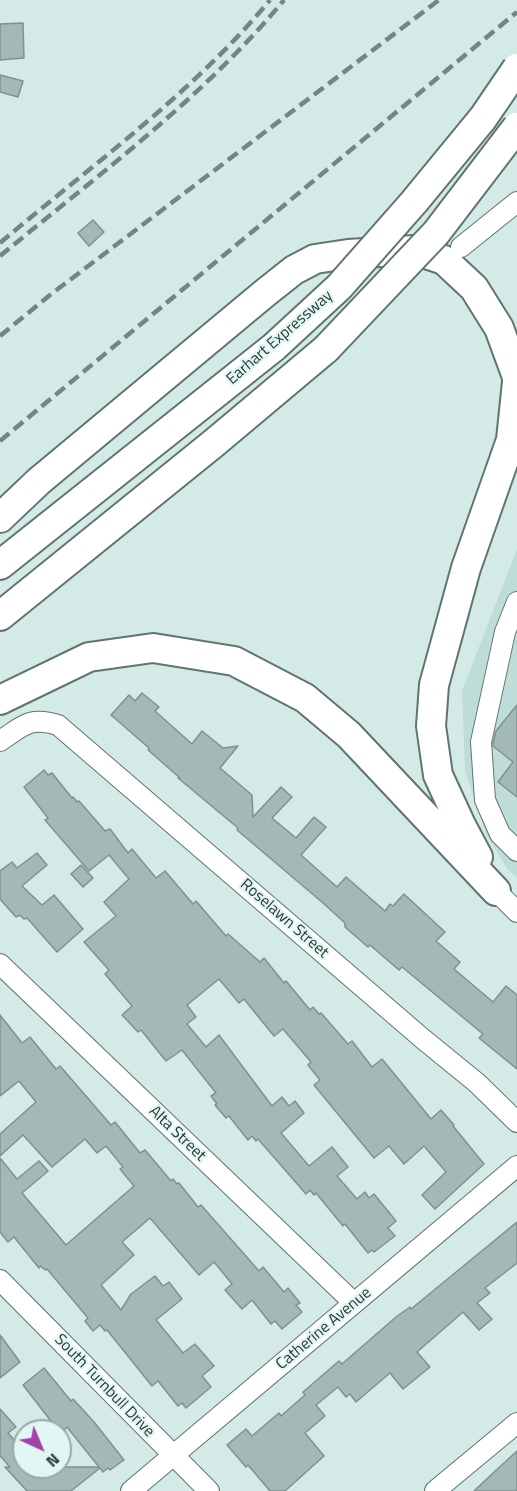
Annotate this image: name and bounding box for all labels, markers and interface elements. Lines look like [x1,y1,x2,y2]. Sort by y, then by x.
street label: Earhart Expressway [223,287,337,389]
street label: Roselawn Street [236,875,332,963]
street label: Alta Street [145,1102,209,1166]
street label: Catherine Avenue [273,1284,375,1374]
street label: South Turnbull Drive [50,1330,158,1442]
north arrow [12,1419,72,1479]
text: N [41,1448,65,1473]

